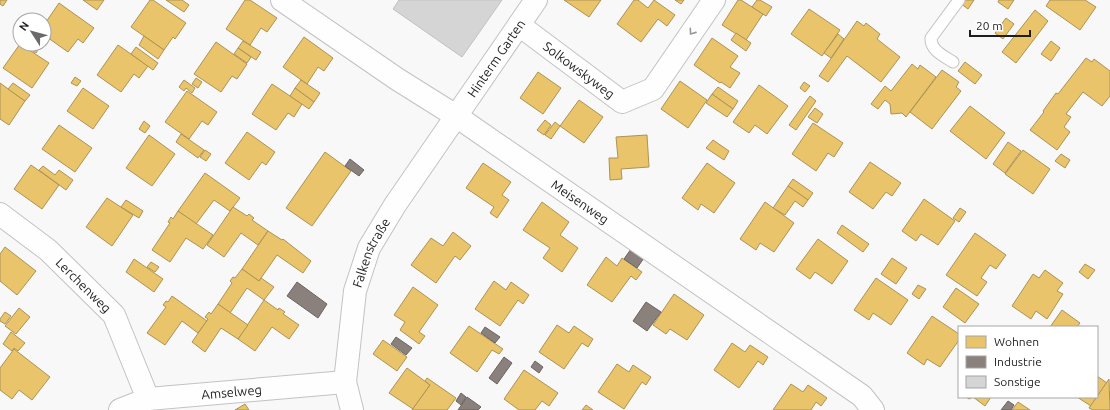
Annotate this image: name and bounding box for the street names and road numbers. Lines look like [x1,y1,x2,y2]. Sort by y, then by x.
street label: Hinterm Garten [464,17,528,100]
street label: Solkowskyweg [541,39,617,101]
street label: Meisenweg [549,177,612,226]
street label: Falkenstraße [350,215,392,289]
street label: Lerchenweg [53,255,114,315]
street label: Amselweg [201,382,262,401]

